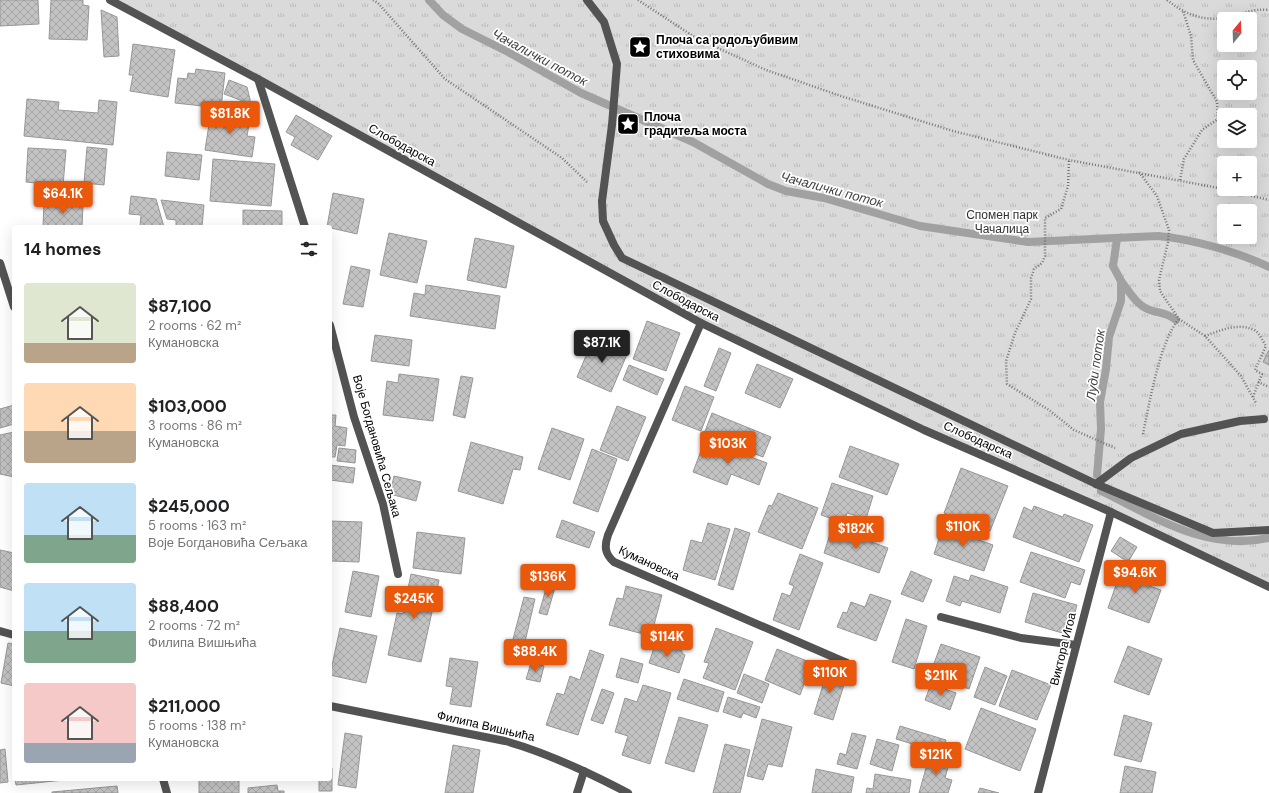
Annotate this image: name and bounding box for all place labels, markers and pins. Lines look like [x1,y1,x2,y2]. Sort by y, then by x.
place label: Плоча са родољубивим стиховима [656,32,798,62]
place icon: Плоча са родољубивим стиховима [627,34,653,60]
pin: $81.8K [197,101,263,135]
place label: Плоча градитеља моста [644,109,747,139]
place icon: Плоча градитеља моста [615,111,641,137]
pin: $64.1K [30,181,96,215]
pin: $87.1K [569,330,635,364]
pin: $103K [700,431,756,465]
pin: $110K [935,514,991,548]
pin: $182K [828,516,884,550]
pin: $94.6K [1102,560,1168,594]
pin: $136K [520,564,576,598]
pin: $245K [386,586,442,620]
pin: $114K [639,624,695,658]
pin: $88.4K [502,639,568,673]
pin: $110K [802,660,858,694]
pin: $211K [913,663,969,697]
pin: $121K [908,742,964,776]

